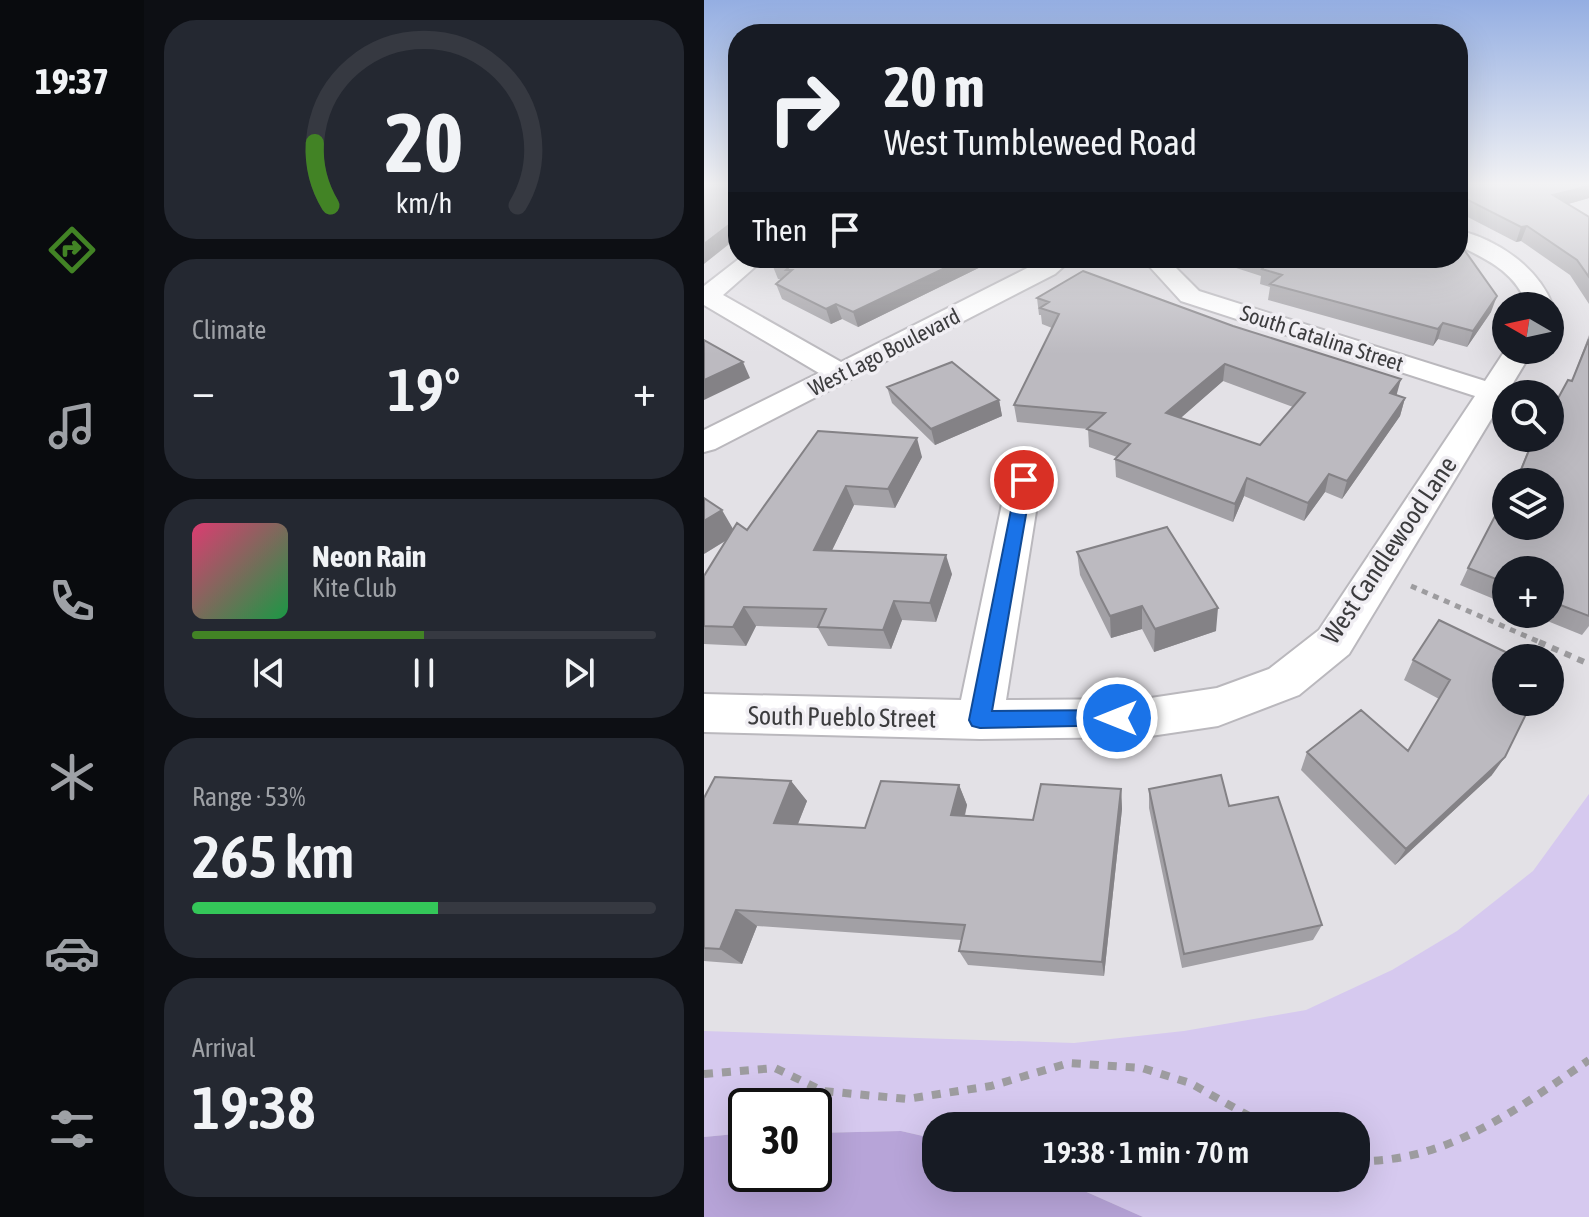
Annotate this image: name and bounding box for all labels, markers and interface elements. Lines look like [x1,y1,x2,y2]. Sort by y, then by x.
text: 20 m [884,55,985,119]
icon: right [752,56,856,160]
text: 19:37 [35,60,109,102]
text: 20 [385,93,463,189]
text: West Tumbleweed Road [884,121,1197,163]
text: km/h [396,186,452,219]
icon: arrive [823,208,867,252]
text: Then [752,213,807,247]
icon: directions [44,222,100,278]
north arrow [1492,292,1564,364]
map controls [1492,292,1564,716]
street label: South Catalina Street [1237,299,1407,377]
street label: West Lago Boulevard [804,303,964,401]
text: Climate [192,315,266,345]
text: 19° [388,355,460,424]
text: − [192,365,215,415]
text: + [633,365,656,415]
button: search [1492,380,1564,452]
icon: music [44,398,100,454]
pin [990,446,1058,514]
street label: West Candlewood Lane [1315,451,1463,649]
icon: arrive [1002,458,1046,502]
button: layers [1492,468,1564,540]
text: Neon Rain [312,539,426,573]
button: + [1492,556,1564,628]
icon: phone [44,573,100,629]
text: Kite Club [312,573,397,603]
button: − [1492,644,1564,716]
icon: previous [247,651,291,695]
icon: pause [402,651,446,695]
icon: next [557,651,601,695]
position arrow [1075,676,1159,760]
street label: South Pueblo Street [748,700,936,734]
icon: climate [44,749,100,805]
text: Range · 53% [192,782,305,812]
text: 265 km [192,822,354,891]
icon: car [44,925,100,981]
text: Arrival [192,1033,256,1063]
text: 19:38 [192,1073,315,1142]
speed limit sign: 30 [728,1088,832,1192]
icon: filters [44,1101,100,1157]
text: 19:38 · 1 min · 70 m [1043,1135,1249,1169]

